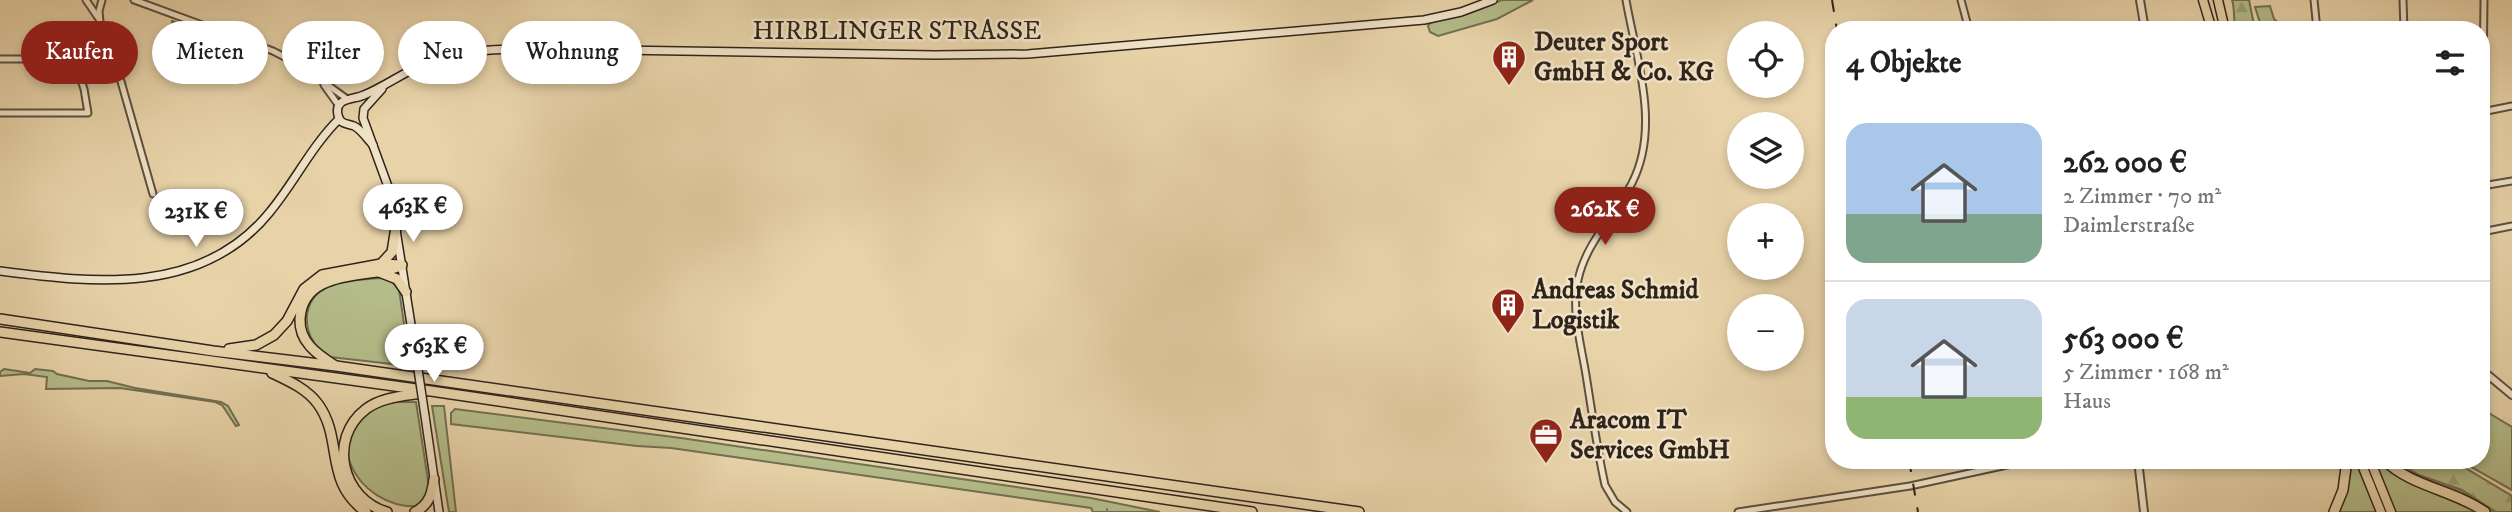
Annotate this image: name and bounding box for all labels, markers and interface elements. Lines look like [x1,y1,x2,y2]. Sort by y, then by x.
street label: HIRBLINGER STRASSE [753,15,1041,48]
chip: Kaufen [21,21,138,84]
chip: Mieten [152,21,268,84]
chip: Filter [282,21,384,84]
chip: Neu [398,21,487,84]
chip: Wohnung [501,21,642,84]
map controls [1727,21,1804,371]
button: locate [1727,21,1804,98]
place label: Deuter Sport GmbH & Co. KG [1534,26,1714,89]
building icon: Deuter Sport GmbH & Co. KG [1490,38,1528,87]
icon: filters [2431,44,2469,82]
text: 4 Objekte [1846,45,1961,82]
button: layers [1727,112,1804,189]
text: 262 000 € [2063,145,2187,182]
icon: home [1902,151,1986,235]
text: 2 Zimmer · 70 m² [2063,182,2221,211]
pin: 463K € [356,184,470,244]
pin: 262K € [1548,188,1662,247]
pin: 231K € [139,190,253,249]
text: 463K € [379,192,447,221]
text: 262K € [1570,195,1640,224]
text: 231K € [165,197,227,226]
button: + [1727,203,1804,280]
text: Daimlerstraße [2063,211,2195,240]
place label: Andreas Schmid Logistik [1531,274,1699,337]
building icon: Andreas Schmid Logistik [1489,286,1527,335]
button: − [1727,294,1804,371]
text: 563 000 € [2063,321,2184,358]
pin: 563K € [377,324,491,384]
icon: home [1902,327,1986,411]
text: 563K € [401,332,467,361]
text: 5 Zimmer · 168 m² [2063,358,2229,387]
text: Haus [2063,387,2111,416]
place label: Aracom IT Services GmbH [1569,404,1730,467]
office icon: Aracom IT Services GmbH [1527,416,1565,465]

